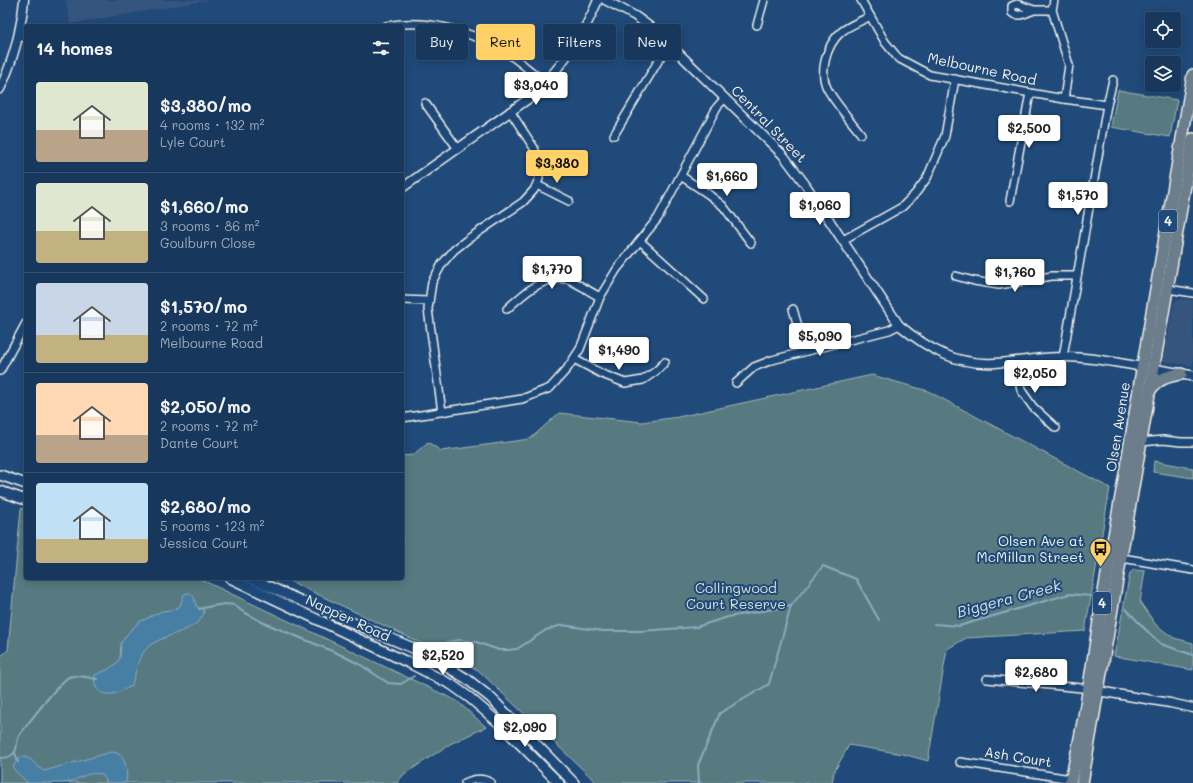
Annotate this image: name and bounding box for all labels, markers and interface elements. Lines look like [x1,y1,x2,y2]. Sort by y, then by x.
map controls [1145,12,1181,92]
button: locate [1145,12,1181,48]
chip: Buy [416,24,468,60]
chip: Rent [476,24,535,60]
chip: Filters [543,24,616,60]
chip: New [624,24,681,60]
text: 14 homes [36,37,113,59]
icon: filters [370,37,392,59]
street label: Melbourne Road [926,48,1038,89]
button: layers [1145,56,1181,92]
pin: $3,040 [503,72,569,106]
text: $3,040 [514,76,558,93]
street label: Central Street [727,81,811,167]
text: $3,380/mo [160,94,251,116]
icon: home [68,98,116,146]
pin: $2,500 [996,115,1062,149]
text: 4 rooms · 132 m² [160,116,265,133]
text: $2,500 [1007,119,1051,136]
text: Lyle Court [160,133,225,150]
pin: $3,380 [524,150,590,184]
text: $3,380 [535,154,579,171]
pin: $1,660 [694,163,760,197]
text: $1,660 [706,167,748,184]
pin: $1,570 [1045,182,1111,216]
text: $1,570 [1058,186,1098,203]
pin: $1,060 [787,192,853,226]
text: $1,660/mo [160,195,249,217]
text: $1,060 [799,196,841,213]
icon: home [68,199,116,247]
road number: 4 [1159,210,1177,232]
text: 3 rooms · 86 m² [160,217,260,234]
text: Goulburn Close [160,234,256,251]
pin: $1,770 [519,256,585,290]
pin: $1,760 [982,259,1048,293]
text: $1,770 [532,260,572,277]
text: $1,760 [994,263,1036,280]
text: $1,570/mo [160,295,247,317]
icon: home [68,299,116,347]
text: 2 rooms · 72 m² [160,317,258,334]
pin: $5,090 [787,323,853,357]
text: $5,090 [798,327,842,344]
text: Melbourne Road [160,334,263,351]
pin: $1,490 [586,337,652,371]
text: $1,490 [598,341,640,358]
pin: $2,050 [1002,360,1068,394]
text: $2,050 [1013,364,1057,381]
street label: Olsen Avenue [1101,381,1134,473]
text: $2,050/mo [160,395,251,417]
icon: home [68,399,116,447]
text: 2 rooms · 72 m² [160,417,258,434]
text: Dante Court [160,434,239,451]
text: $2,680/mo [160,495,251,517]
icon: home [68,499,116,547]
text: 5 rooms · 123 m² [160,517,264,534]
place label: Olsen Ave at McMillan Street [977,531,1084,566]
text: Jessica Court [160,534,248,551]
bus stop icon: Olsen Ave at McMillan Street [1087,536,1113,569]
water label: Biggera Creek [954,574,1064,622]
park label: Collingwood Court Reserve [686,578,786,613]
street label: Napper Road [303,590,394,646]
road number: 4 [1093,592,1111,614]
pin: $2,520 [410,642,476,676]
text: $2,520 [422,646,464,663]
pin: $2,680 [1003,659,1069,693]
text: $2,680 [1014,663,1058,680]
pin: $2,090 [492,714,558,748]
text: $2,090 [503,718,547,735]
street label: Ash Court [983,742,1053,771]

